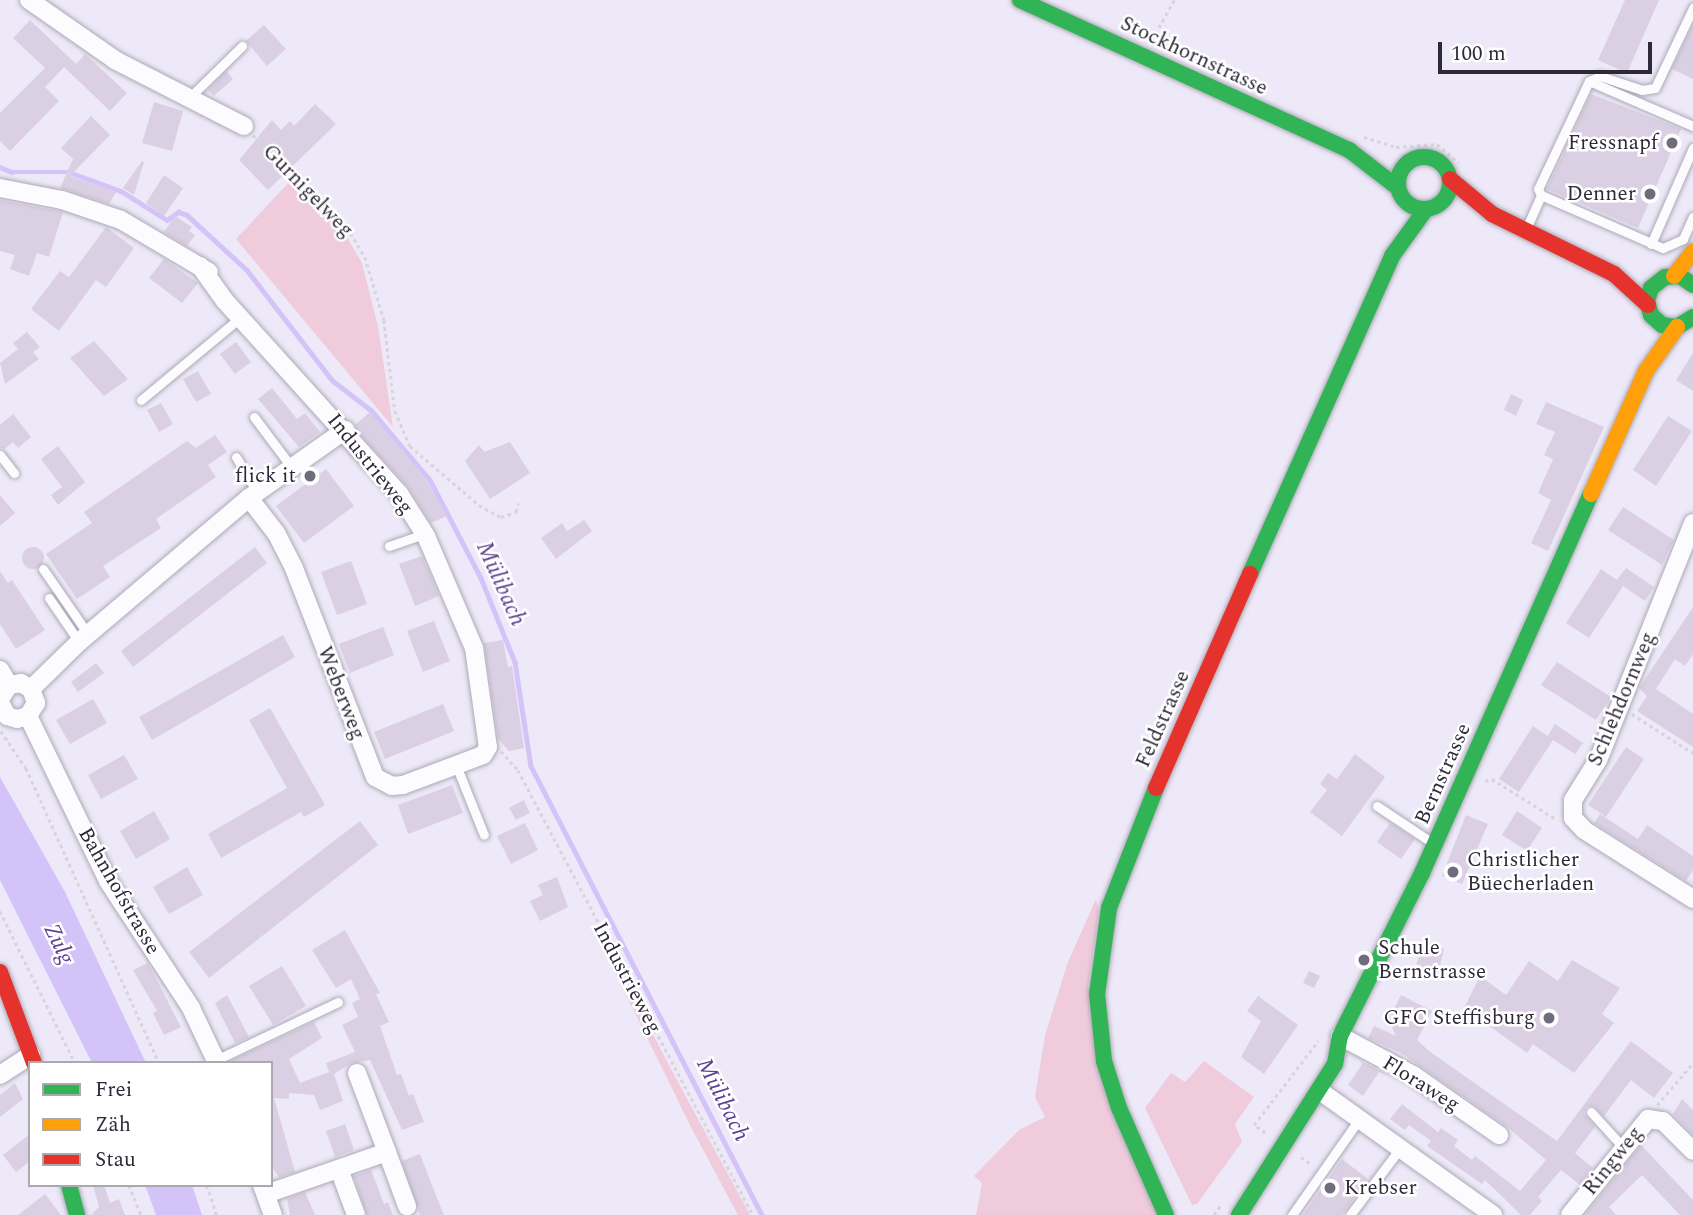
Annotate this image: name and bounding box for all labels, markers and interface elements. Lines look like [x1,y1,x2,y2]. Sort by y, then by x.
street label: Stockhornstrasse [1116,11,1272,101]
scale bar [1441,28,1654,72]
text: 100 m [1451,38,1506,70]
place label: Fressnapf [1568,130,1658,156]
marker: Fressnapf [1664,135,1680,151]
street label: Gurnigelweg [257,139,359,243]
place label: Denner [1567,181,1636,207]
marker: Denner [1642,186,1658,202]
street label: Industrieweg [322,408,418,520]
place label: flick it [235,463,296,489]
marker: flick it [302,468,318,484]
water label: Mülibach [469,537,531,631]
street label: Schlehdornweg [1582,628,1662,770]
street label: Weberweg [312,643,370,743]
street label: Feldstrasse [1130,666,1196,772]
street label: Bernstrasse [1409,719,1477,829]
street label: Bahnhofstrasse [72,823,166,959]
place label: Christlicher Büecherladen [1467,847,1594,897]
marker: Christlicher Büecherladen [1445,864,1461,880]
street label: Industrieweg [587,918,667,1038]
water label: Zulg [37,919,79,969]
place label: Schule Bernstrasse [1378,935,1486,985]
marker: Schule Bernstrasse [1356,952,1372,968]
place label: GFC Steffisburg [1383,1005,1535,1031]
marker: GFC Steffisburg [1541,1010,1557,1026]
street label: Floraweg [1378,1050,1464,1118]
water label: Mülibach [689,1054,755,1146]
legend [28,1061,273,1187]
text: Frei [95,1074,132,1106]
text: Zäh [95,1109,131,1141]
street label: Ringweg [1578,1121,1648,1201]
text: Stau [95,1144,136,1176]
place label: Krebser [1344,1175,1417,1201]
marker: Krebser [1322,1180,1338,1196]

